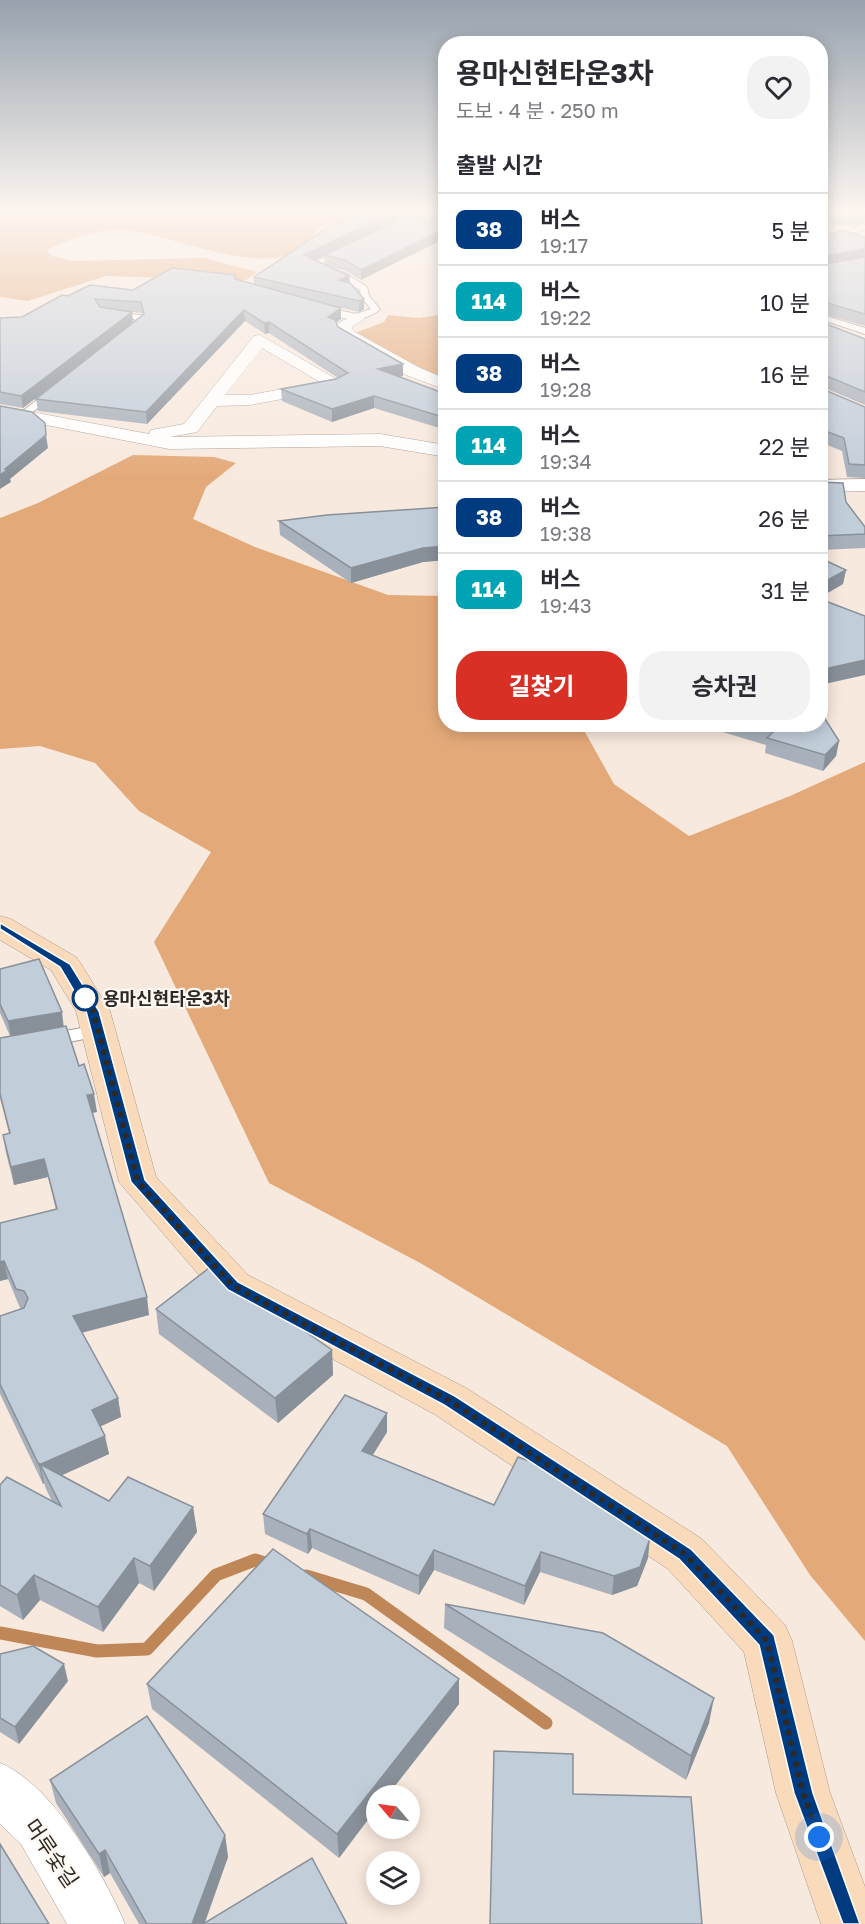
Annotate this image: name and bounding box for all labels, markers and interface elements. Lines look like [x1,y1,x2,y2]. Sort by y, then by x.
text: 용마신현타운3차 [456,56,653,89]
button: heart [747,56,810,119]
text: 도보 · 4 분 · 250 m [456,98,619,122]
text: 출발 시간 [456,151,542,178]
text: 버스 [540,205,580,232]
text: 38 [476,216,502,242]
text: 5 분 [771,217,810,244]
text: 19:17 [540,233,588,257]
text: 버스 [540,277,580,304]
text: 114 [472,288,506,314]
text: 10 분 [760,289,810,316]
text: 19:22 [540,305,591,329]
text: 버스 [540,349,580,376]
text: 38 [476,360,502,386]
text: 16 분 [760,361,810,388]
text: 19:28 [540,377,592,401]
text: 버스 [540,421,580,448]
text: 114 [472,432,506,458]
text: 22 분 [759,433,810,460]
text: 19:34 [540,449,592,473]
text: 버스 [540,493,580,520]
text: 38 [476,504,502,530]
text: 26 분 [758,505,810,532]
text: 19:38 [540,521,592,545]
text: 버스 [540,565,580,592]
text: 114 [472,576,506,602]
text: 31 분 [761,577,810,604]
text: 19:43 [540,593,592,617]
button: 길찾기 [456,651,627,720]
button: 승차권 [639,651,810,720]
marker: 용마신현타운3차 [72,985,98,1011]
place label: 용마신현타운3차 [103,987,230,1009]
north arrow [366,1785,420,1839]
map controls [366,1785,420,1905]
street label: 머루숯길 [20,1814,84,1892]
your location [804,1822,834,1852]
button: layers [366,1851,420,1905]

